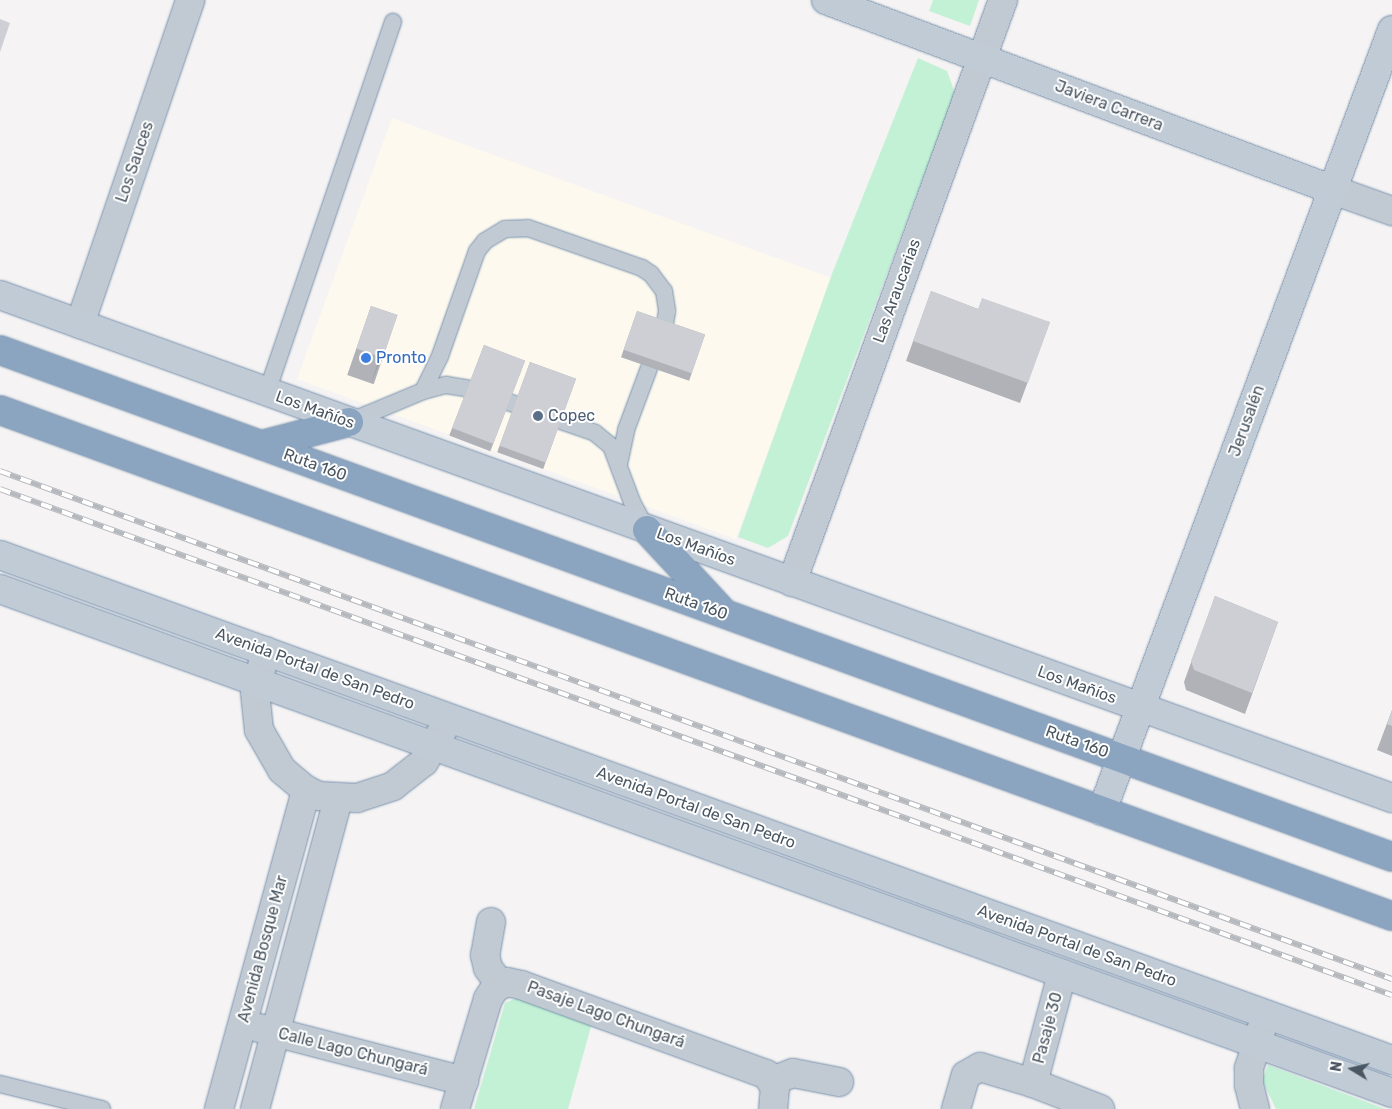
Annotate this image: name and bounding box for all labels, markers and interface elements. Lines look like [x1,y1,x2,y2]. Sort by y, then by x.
street label: Javiera Carrera [1052,77,1166,135]
street label: Los Sauces [112,119,158,205]
street label: Las Araucarias [869,236,925,346]
place label: Pronto [376,348,426,368]
marker: Pronto [360,352,372,364]
street label: Jerusalén [1225,383,1269,459]
street label: Los Mañíos [273,387,357,433]
place label: Copec [548,406,595,426]
marker: Copec [532,410,544,422]
street label: Ruta 160 [281,445,349,485]
street label: Los Mañíos [654,524,738,570]
street label: Ruta 160 [662,584,730,624]
street label: Avenida Portal de San Pedro [213,624,417,714]
street label: Los Mañíos [1035,662,1119,708]
street label: Ruta 160 [1043,722,1111,762]
street label: Avenida Portal de San Pedro [594,763,798,853]
street label: Avenida Bosque Mar [234,873,292,1025]
street label: Avenida Portal de San Pedro [975,901,1179,991]
street label: Pasaje Lago Chungará [525,978,687,1052]
street label: Pasaje 30 [1029,990,1067,1066]
street label: Calle Lago Chungará [276,1024,430,1080]
north arrow [1327,1044,1377,1094]
text: N [1328,1060,1346,1073]

